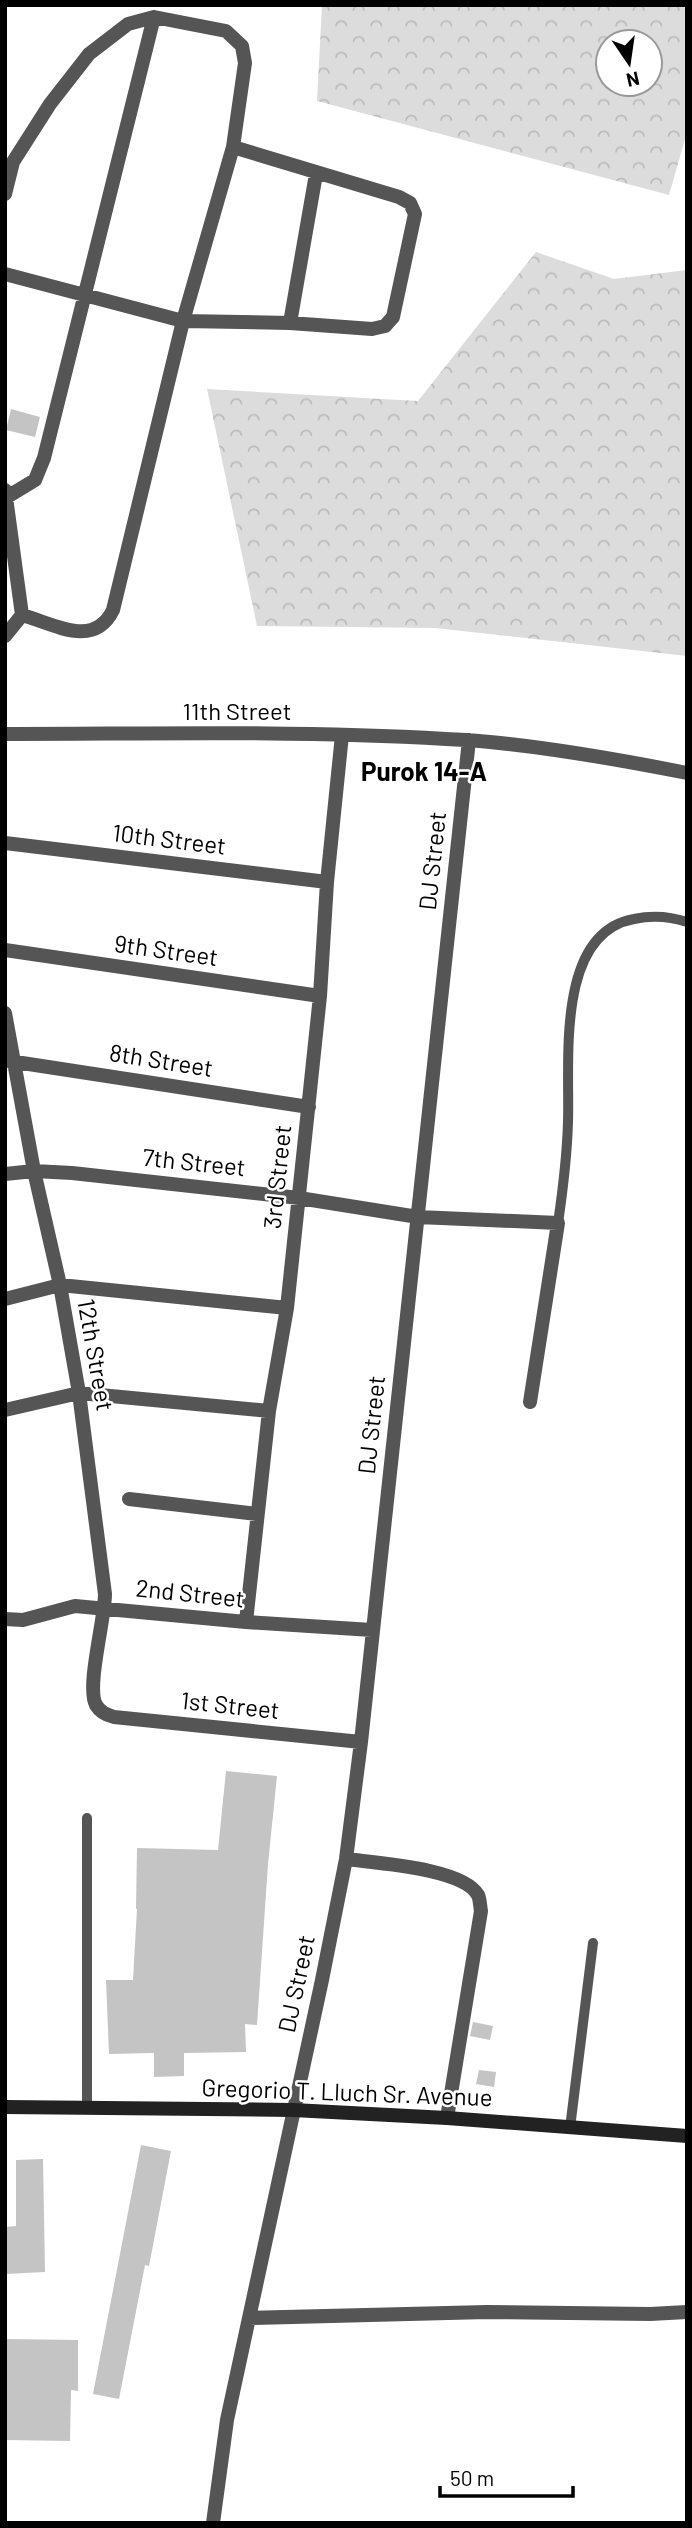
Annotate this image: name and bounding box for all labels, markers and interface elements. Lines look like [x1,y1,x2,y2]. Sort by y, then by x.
north arrow [594,28,664,98]
text: N [624,67,642,93]
street label: 11th Street [183,696,291,725]
district label: Purok 14-A [361,755,487,786]
street label: DJ Street [412,810,451,912]
street label: 10th Street [111,817,228,860]
street label: 9th Street [112,928,220,971]
street label: 8th Street [107,1037,215,1082]
street label: 3rd Street [257,1123,296,1230]
street label: 7th Street [141,1142,247,1181]
street label: 12th Street [72,1296,121,1413]
street label: DJ Street [351,1374,390,1476]
street label: 2nd Street [134,1572,246,1613]
street label: 1st Street [179,1685,281,1724]
street label: DJ Street [271,1932,320,2035]
street label: Gregorio T. Lluch Sr. Avenue [201,2072,493,2111]
scale bar [440,2454,573,2498]
text: 50 m [450,2465,494,2490]

